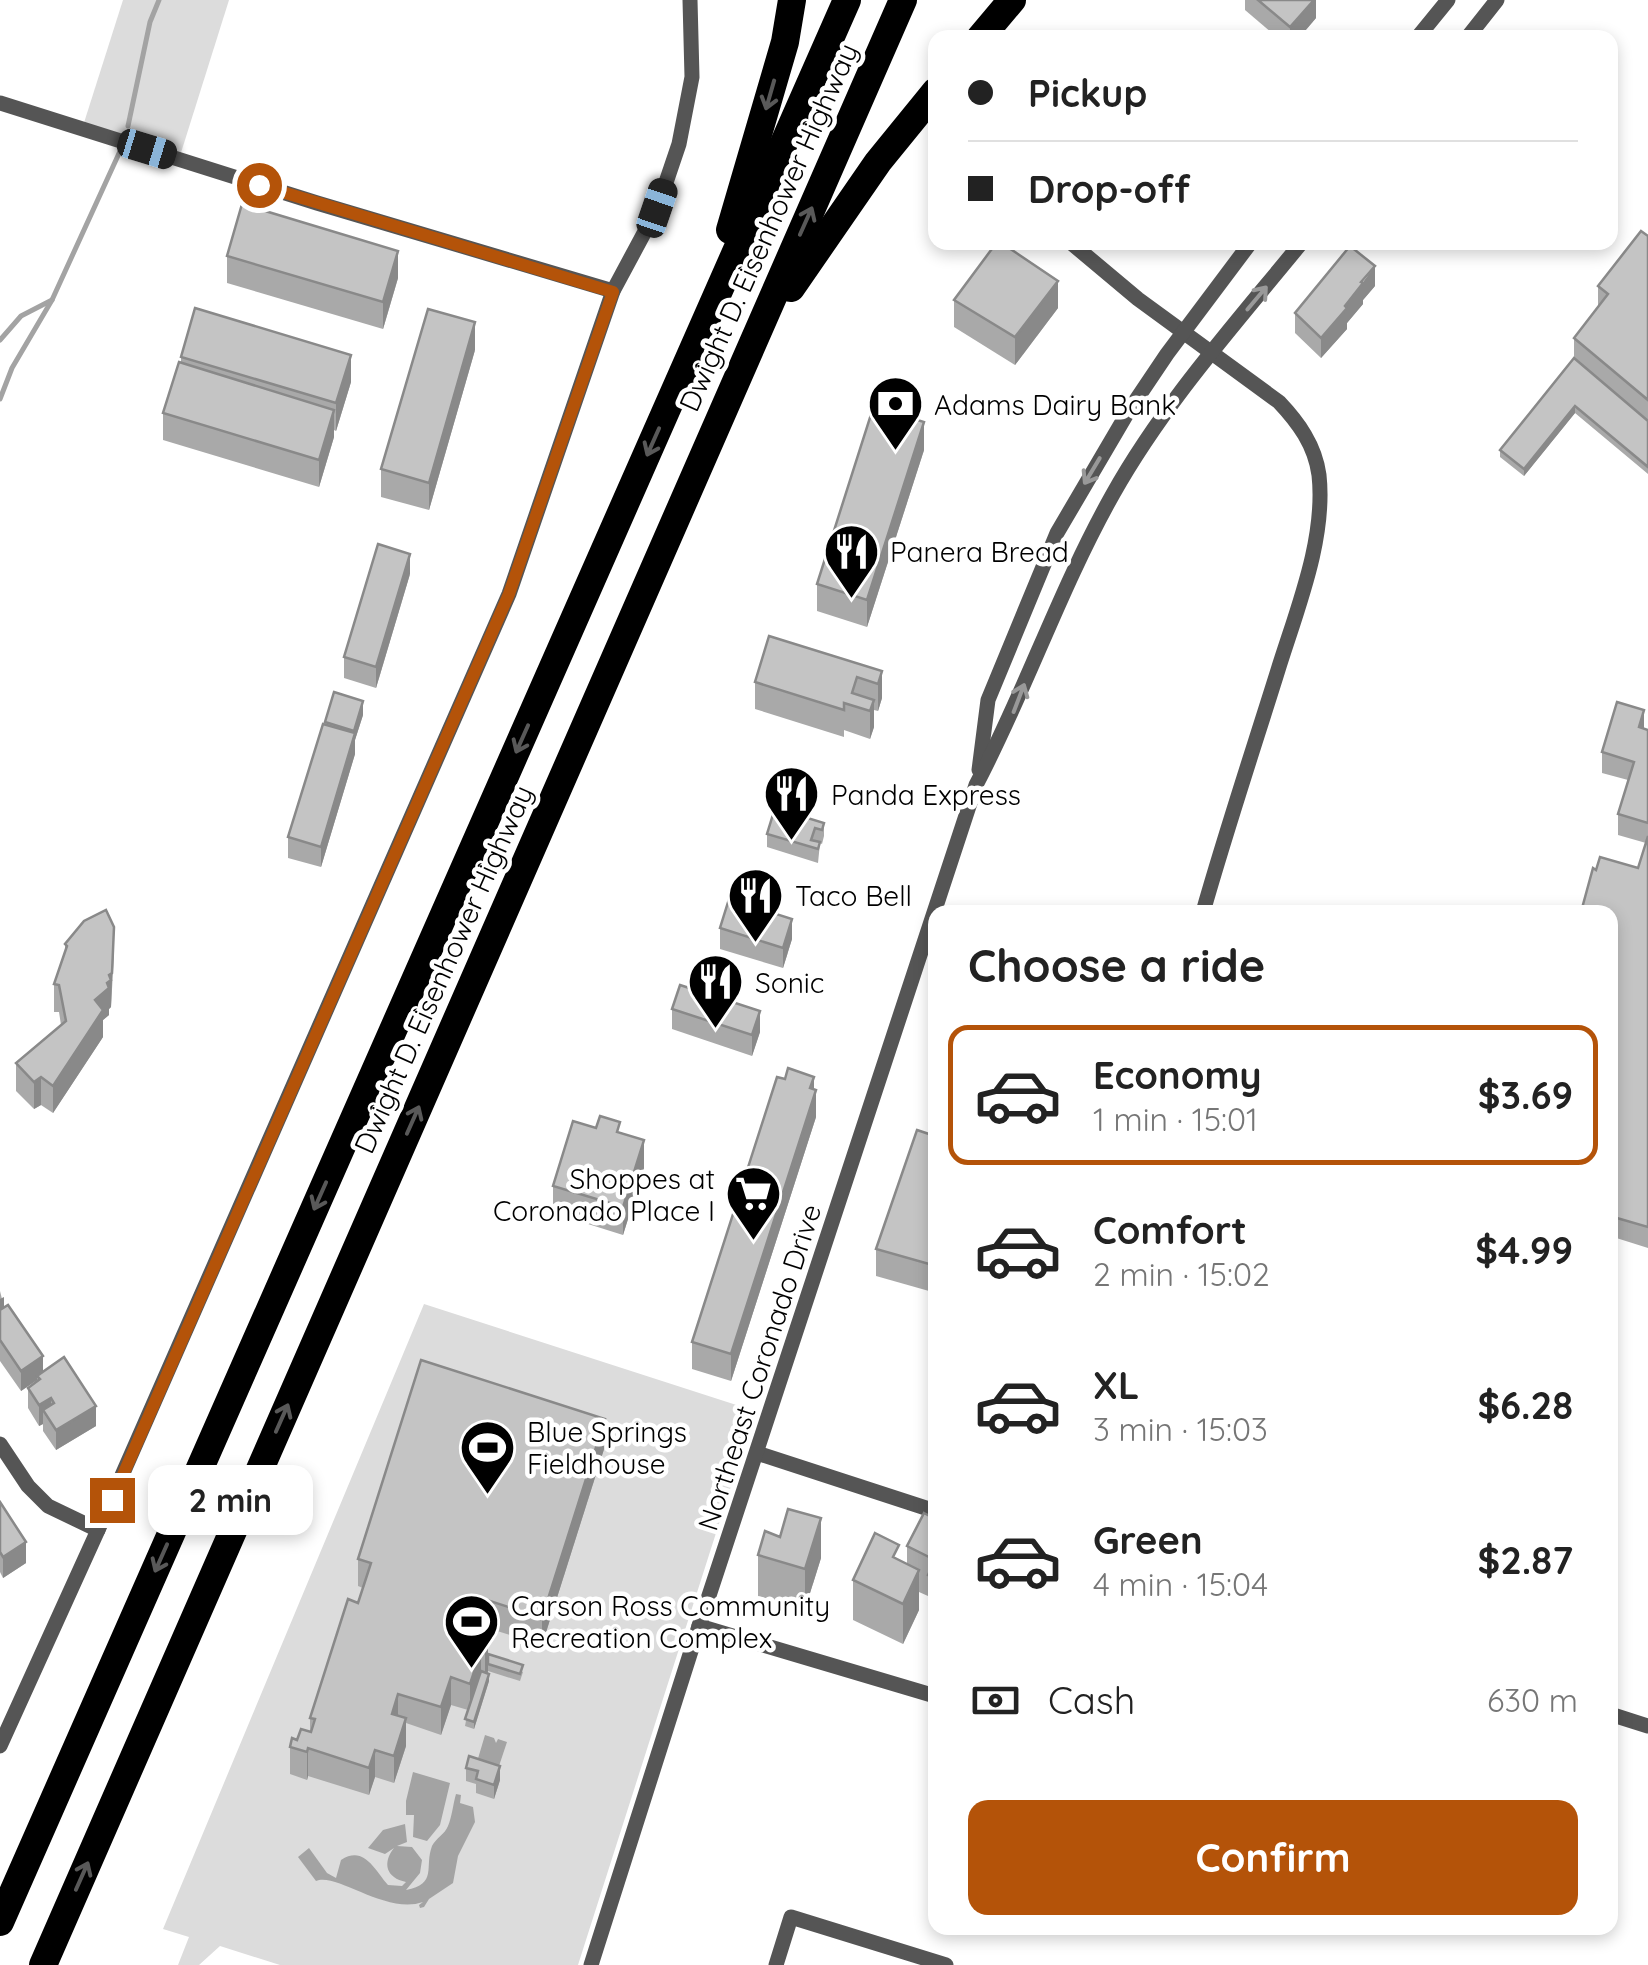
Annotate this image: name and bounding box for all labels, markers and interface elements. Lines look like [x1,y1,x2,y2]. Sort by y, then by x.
street label: Dwight D. Eisenhower Highway [671,38,865,416]
text: Pickup [1028,69,1147,117]
one-way arrow [760,79,778,110]
car [114,126,180,172]
route start [237,163,282,208]
text: Drop-off [1028,165,1190,213]
car [633,175,681,241]
one-way arrow [798,206,816,237]
one-way arrow [1246,285,1268,311]
bank icon: Adams Dairy Bank [865,374,925,453]
place label: Adams Dairy Bank [934,387,1176,422]
one-way arrow [643,426,661,457]
one-way arrow [1082,456,1102,485]
restaurant icon: Panera Bread [821,521,881,600]
place label: Panera Bread [890,534,1069,569]
one-way arrow [1012,683,1030,714]
one-way arrow [512,723,530,754]
restaurant icon: Panda Express [762,764,822,843]
place label: Panda Express [831,777,1021,812]
street label: Dwight D. Eisenhower Highway [346,780,540,1158]
restaurant icon: Taco Bell [726,865,786,944]
place label: Taco Bell [795,878,912,913]
text: Choose a ride [968,937,1265,993]
restaurant icon: Sonic [686,952,746,1031]
place label: Sonic [755,965,824,1000]
icon: car [973,1050,1063,1140]
text: Economy [1093,1051,1262,1099]
text: $3.69 [1478,1071,1573,1119]
text: 1 min · 15:01 [1093,1099,1258,1139]
one-way arrow [405,1105,423,1136]
place label: Shoppes at Coronado Place I [493,1161,715,1228]
supermarket icon: Shoppes at Coronado Place I [724,1164,784,1243]
one-way arrow [310,1180,328,1211]
street label: Northeast Coronado Drive [690,1199,828,1535]
icon: car [973,1205,1063,1295]
text: Comfort [1093,1206,1247,1254]
text: $4.99 [1475,1226,1573,1274]
text: 2 min · 15:02 [1093,1254,1270,1294]
icon: car [973,1360,1063,1450]
text: XL [1093,1361,1139,1409]
text: $6.28 [1477,1381,1573,1429]
one-way arrow [274,1403,292,1434]
text: 3 min · 15:03 [1093,1409,1268,1449]
place label: Blue Springs Fieldhouse [527,1414,687,1481]
sports icon: Blue Springs Fieldhouse [458,1417,518,1496]
callout: 2 min [147,1465,312,1535]
route end [90,1478,135,1523]
text: 2 min [189,1480,272,1520]
icon: car [973,1515,1063,1605]
text: Green [1093,1516,1203,1564]
text: $2.87 [1478,1536,1573,1584]
one-way arrow [151,1542,169,1573]
text: 4 min · 15:04 [1093,1564,1268,1604]
place label: Carson Ross Community Recreation Complex [511,1588,830,1655]
sports icon: Carson Ross Community Recreation Complex [442,1591,502,1670]
icon: cash [968,1673,1023,1728]
text: Cash [1048,1676,1135,1724]
text: 630 m [1487,1680,1578,1720]
button: Confirm [968,1800,1578,1915]
one-way arrow [74,1861,92,1892]

